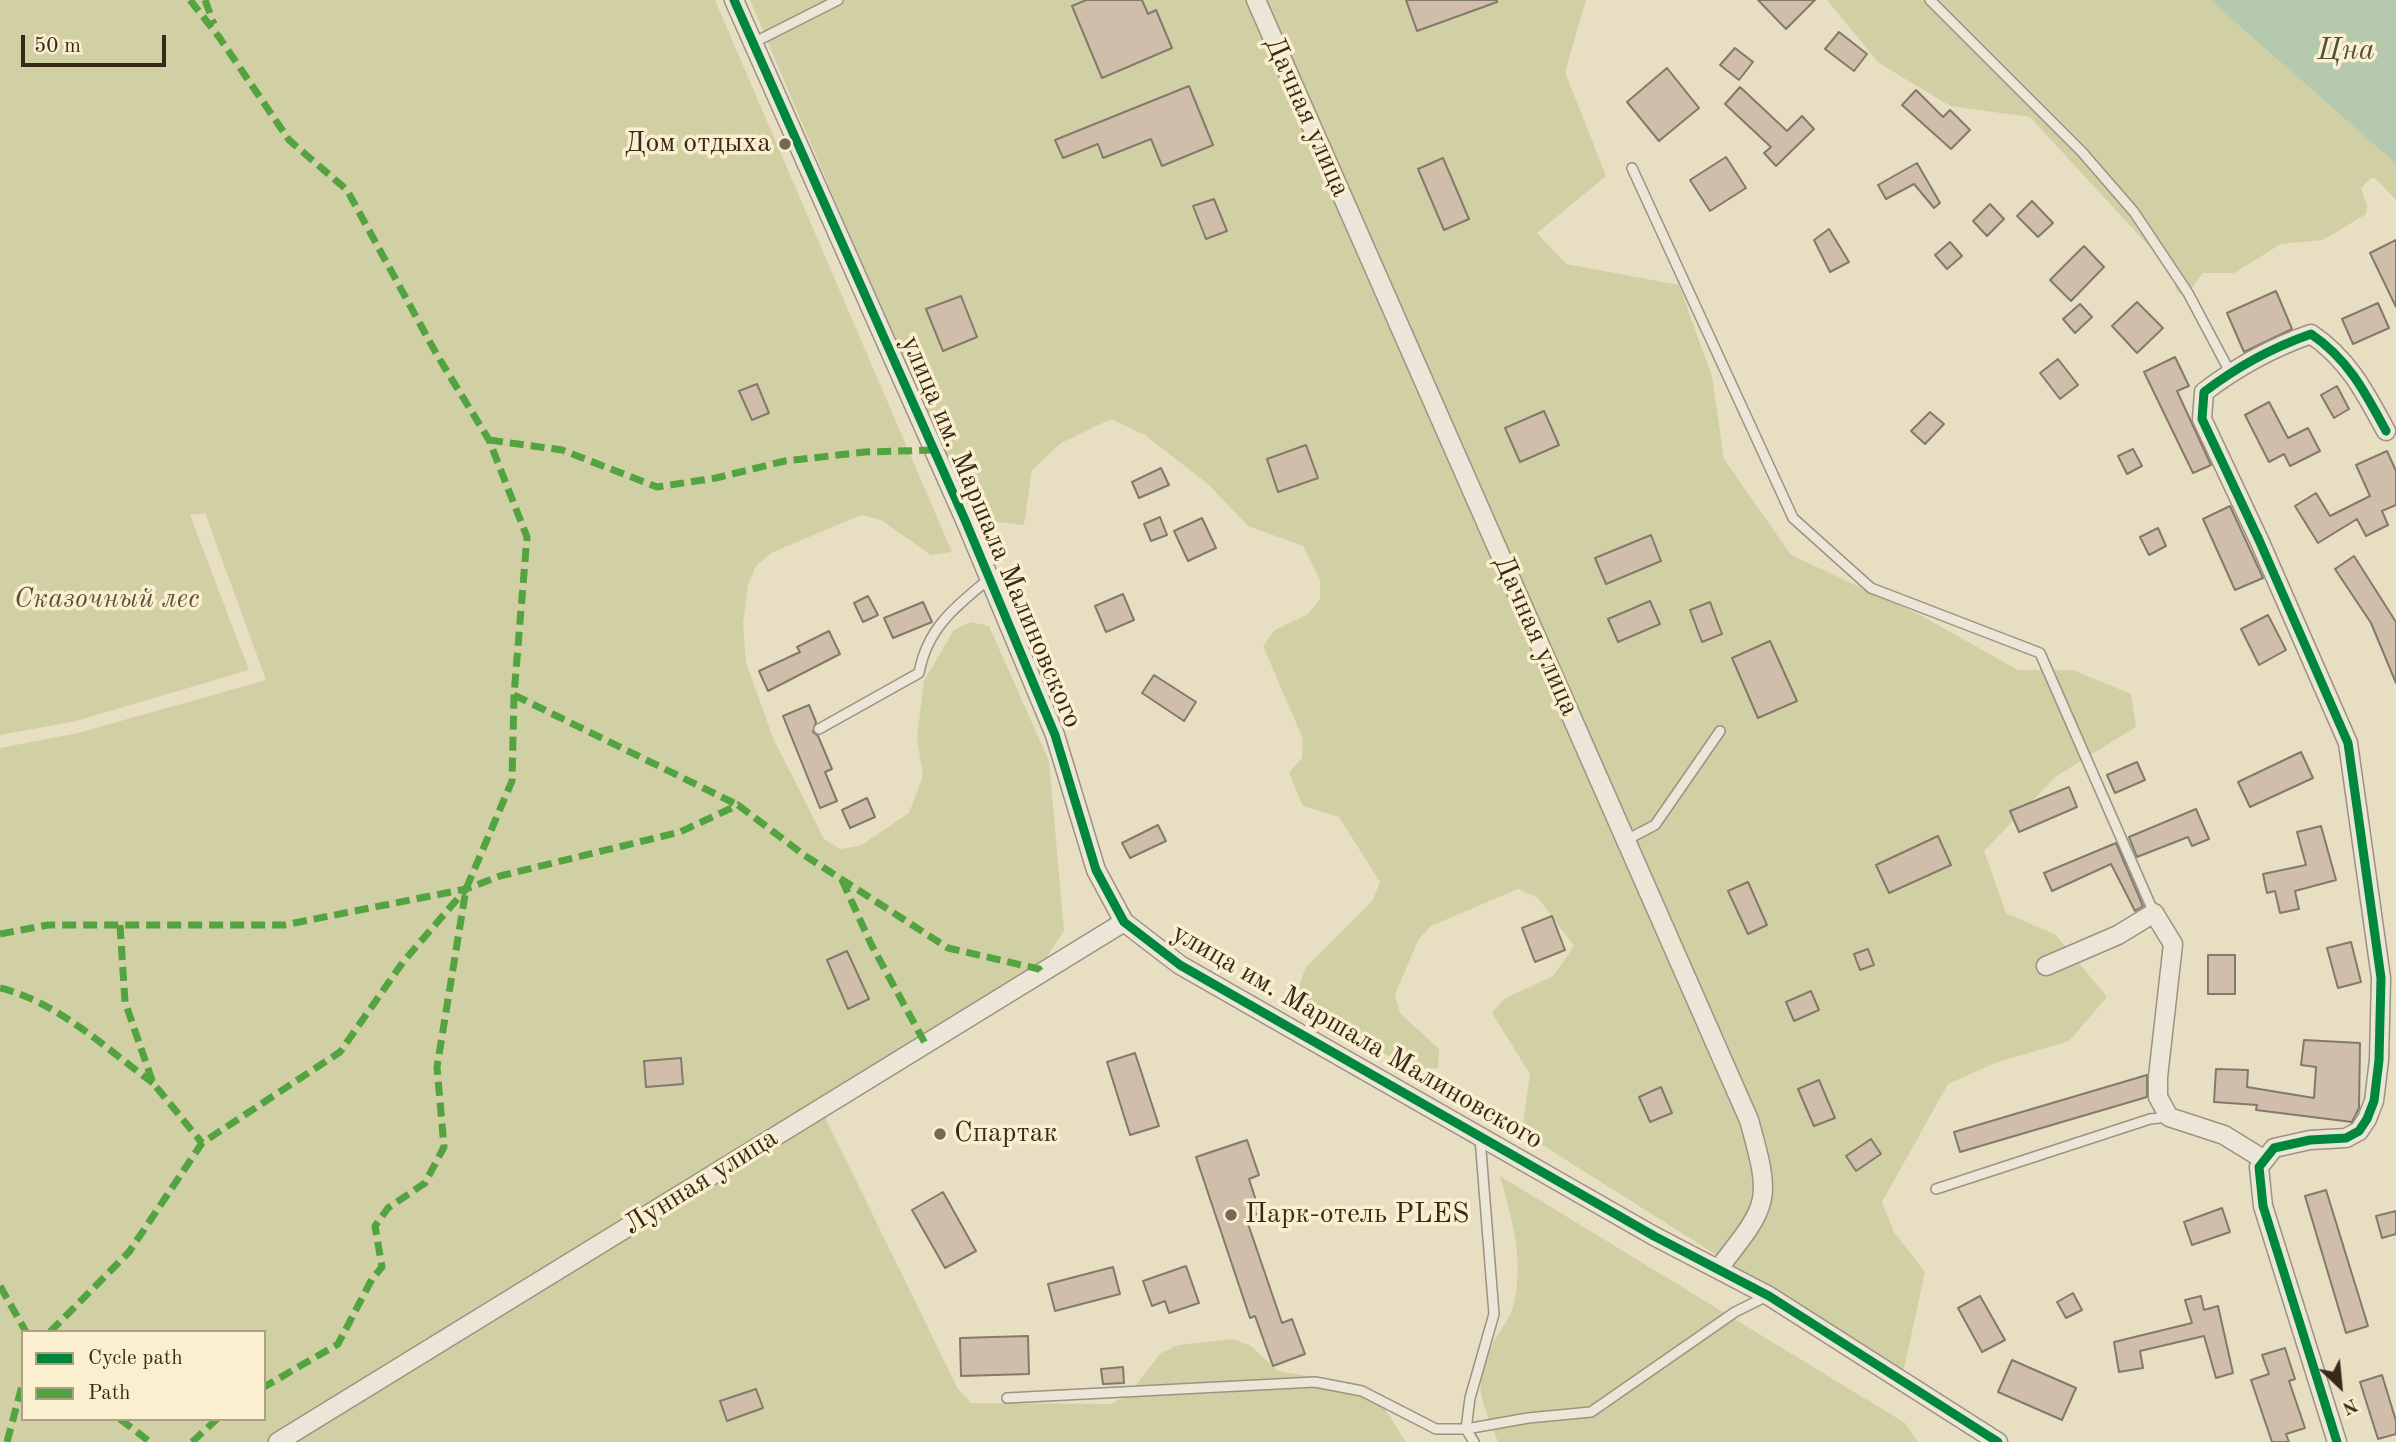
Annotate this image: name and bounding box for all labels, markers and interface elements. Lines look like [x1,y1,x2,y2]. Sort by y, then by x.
scale bar [24,21,170,65]
street label: Дачная улица [1257,32,1357,202]
water label: Цна [2317,33,2375,69]
text: 50 m [34,36,81,57]
place label: Дом отдыха [625,127,771,161]
marker: Дом отдыха [777,136,793,152]
street label: улица им. Маршала Малиновского [893,331,1089,733]
street label: Дачная улица [1486,551,1586,721]
park label: Сказочный лес [14,583,200,617]
street label: улица им. Маршала Малиновского [1165,917,1549,1157]
place label: Спартак [954,1117,1058,1151]
street label: Лунная улица [618,1121,784,1243]
marker: Спартак [932,1126,948,1142]
place label: Парк-отель PLES [1245,1198,1469,1232]
marker: Парк-отель PLES [1223,1207,1239,1223]
legend [21,1330,266,1421]
text: Cycle path [88,1348,183,1369]
north arrow [2305,1351,2375,1421]
text: Path [88,1383,131,1404]
text: N [2339,1394,2360,1417]

